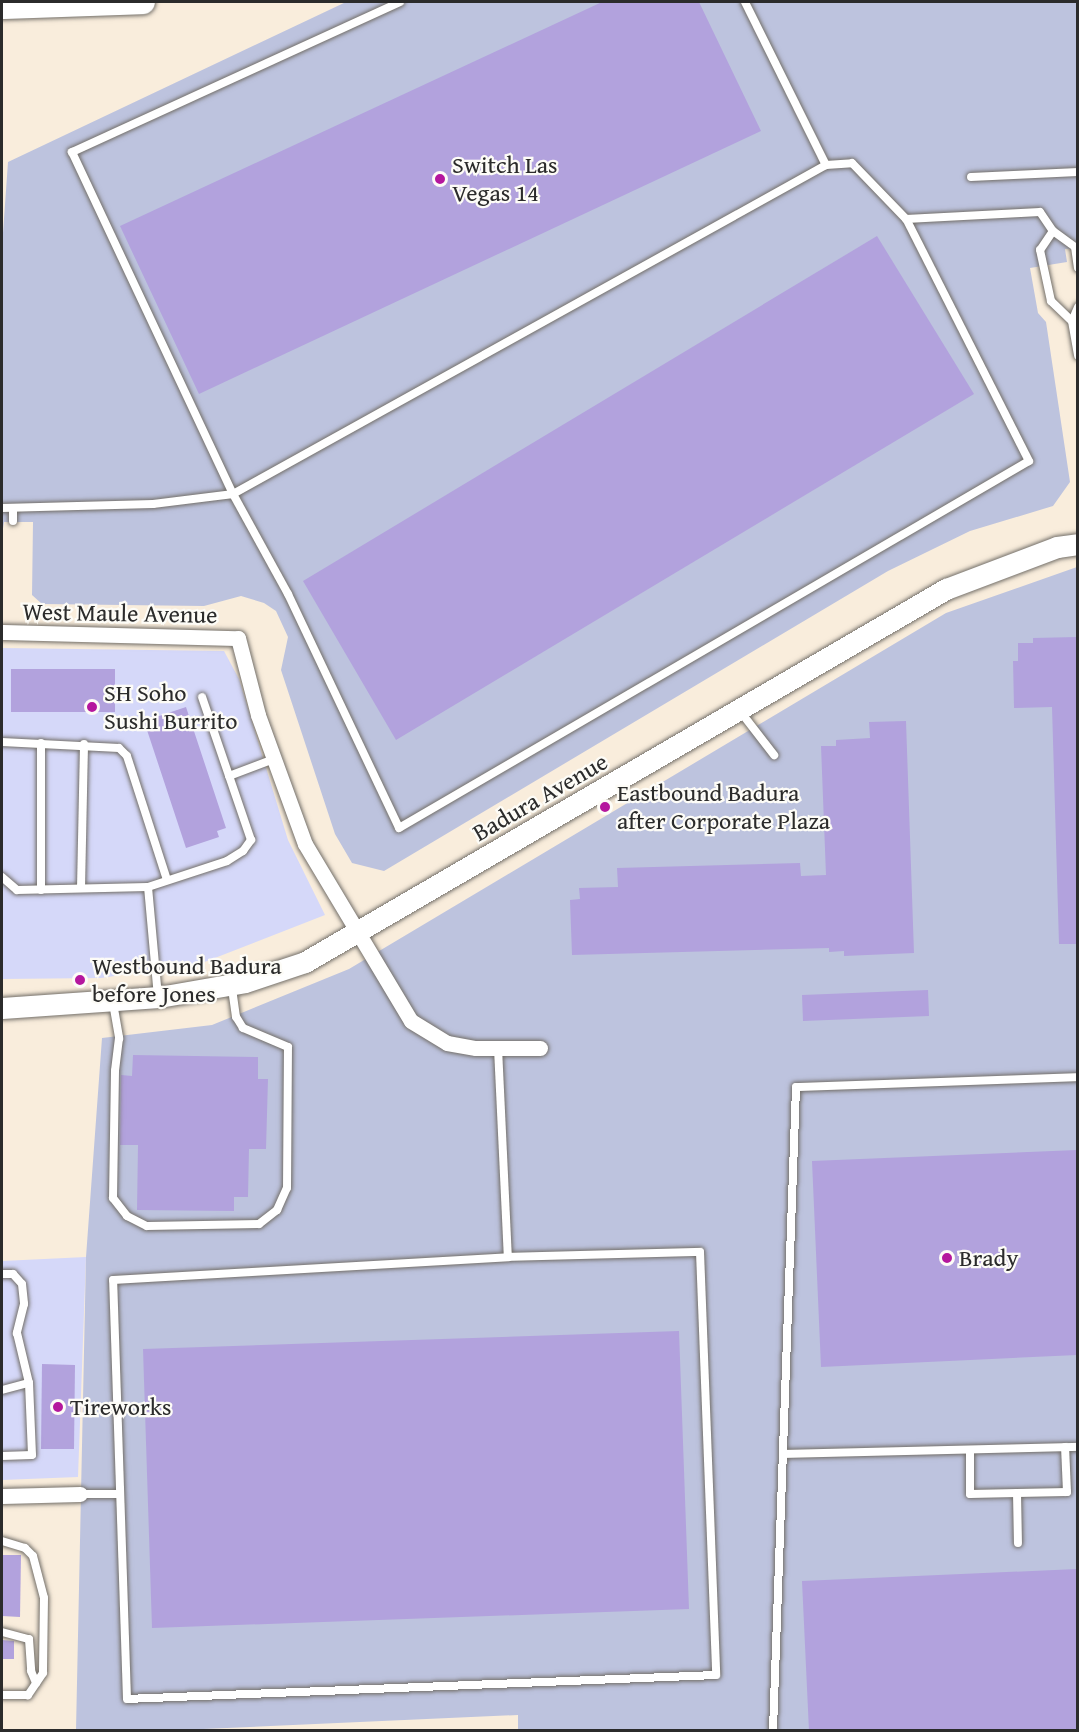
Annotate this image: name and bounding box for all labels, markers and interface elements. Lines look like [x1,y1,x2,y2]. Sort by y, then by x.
place label: Switch Las Vegas 14 [452,151,558,207]
marker: Switch Las Vegas 14 [433,172,447,186]
street label: West Maule Avenue [22,597,218,629]
place label: SH Soho Sushi Burrito [104,679,238,735]
marker: SH Soho Sushi Burrito [85,700,99,714]
street label: Badura Avenue [468,747,612,847]
place label: Eastbound Badura after Corporate Plaza [617,779,830,835]
marker: Eastbound Badura after Corporate Plaza [598,800,612,814]
place label: Westbound Badura before Jones [92,952,282,1008]
marker: Westbound Badura before Jones [73,973,87,987]
place label: Brady [959,1244,1018,1272]
marker: Brady [940,1251,954,1265]
place label: Tireworks [70,1393,172,1421]
marker: Tireworks [51,1400,65,1414]

